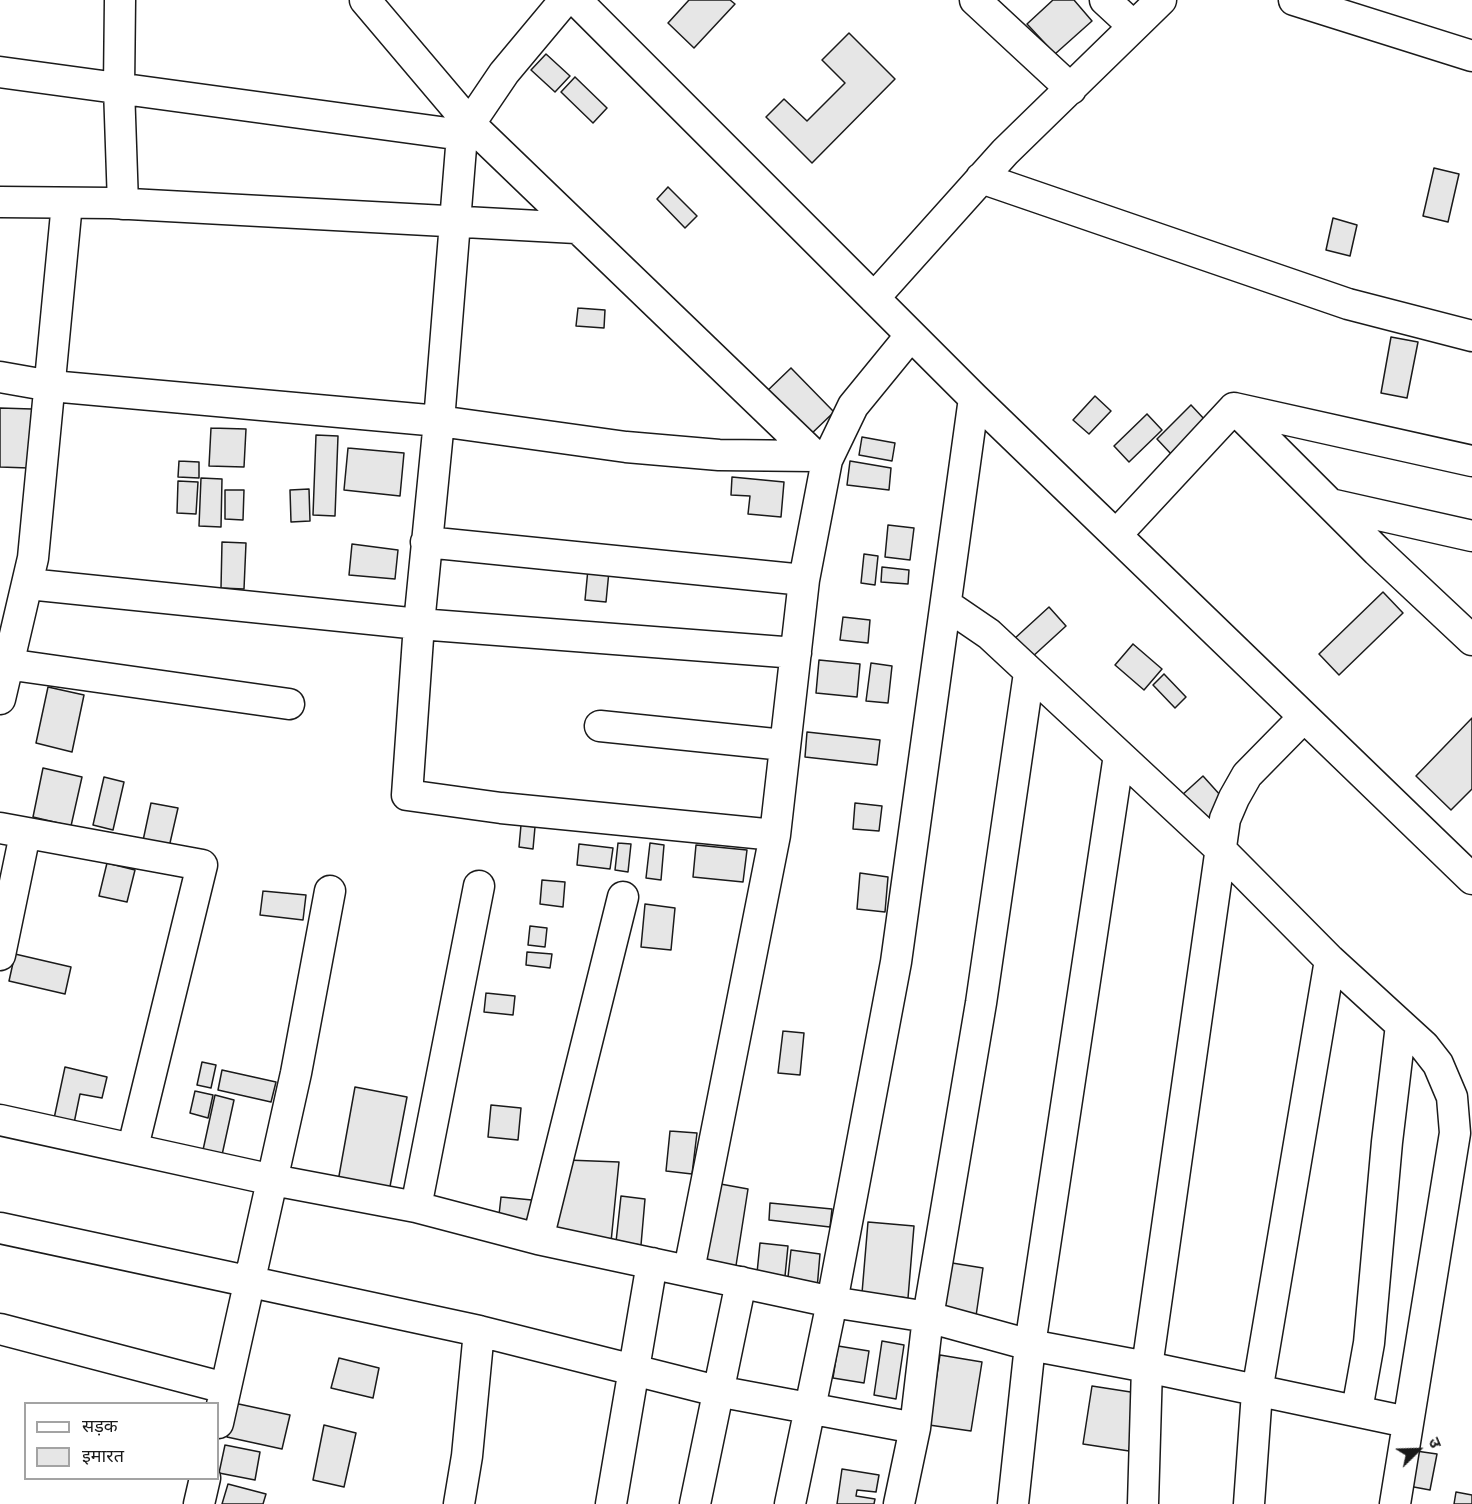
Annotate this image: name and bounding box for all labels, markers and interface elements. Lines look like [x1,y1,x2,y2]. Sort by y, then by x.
legend [24,1402,219,1480]
text: सड़क [82,1416,118,1436]
north arrow [1388,1420,1448,1480]
text: उ [1425,1435,1445,1450]
text: इमारत [82,1446,124,1466]

